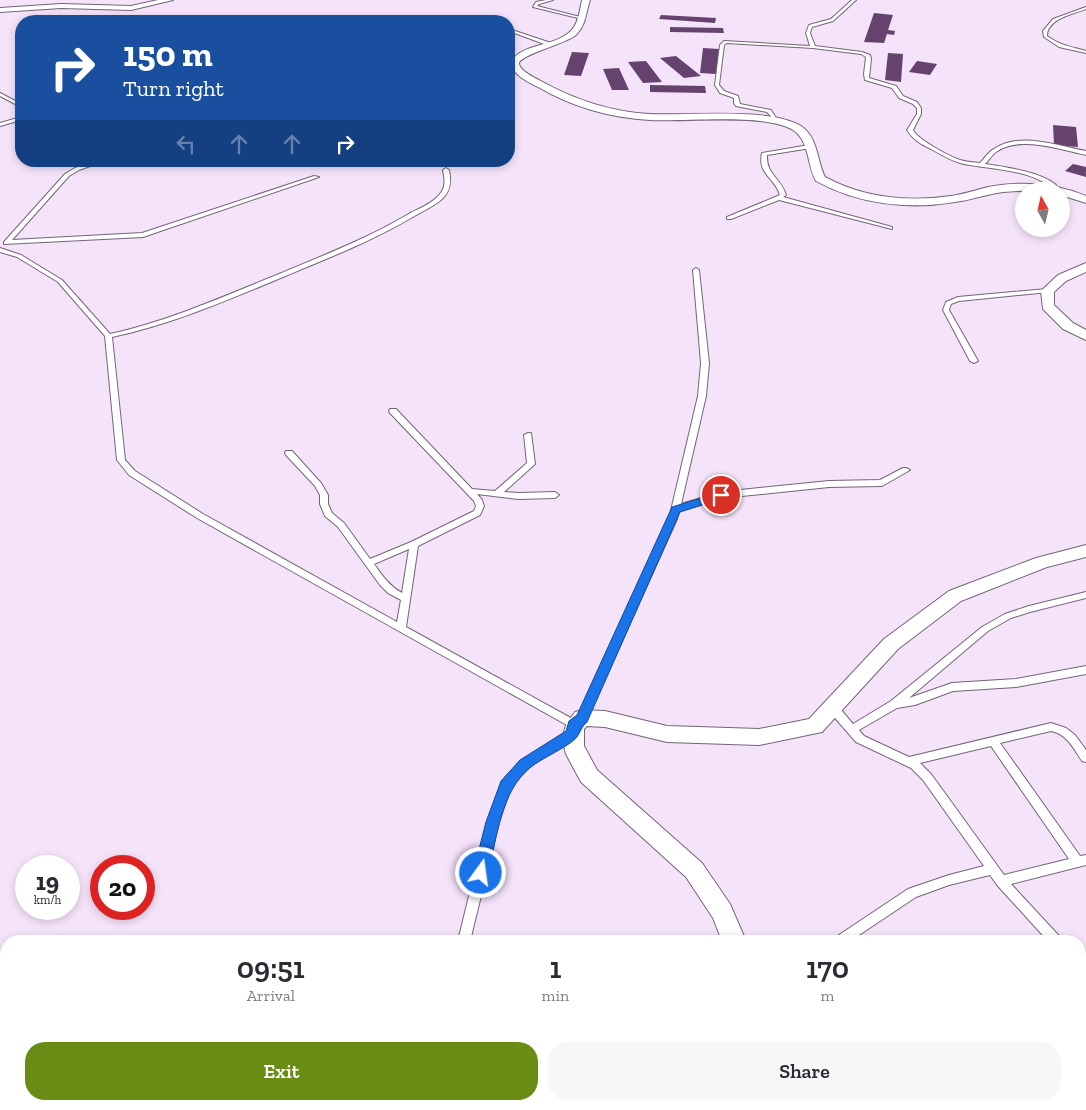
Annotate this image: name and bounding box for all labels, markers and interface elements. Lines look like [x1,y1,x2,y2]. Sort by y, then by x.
text: 150 m [123,33,213,75]
icon: right [40,35,105,100]
text: Turn right [123,75,224,102]
icon: left [172,130,200,158]
icon: ahead [225,130,253,158]
icon: ahead [278,130,306,158]
icon: right [331,130,359,158]
north arrow [1015,182,1070,238]
map controls [1015,182,1070,237]
pin [700,474,742,516]
icon: arrive [707,481,735,509]
position arrow [454,846,506,898]
speed limit sign: 20 [90,855,155,920]
text: 19 [36,866,59,896]
text: km/h [34,893,61,907]
text: 09:51 [237,950,305,986]
text: 1 [549,950,561,986]
text: 170 [806,950,849,986]
text: Arrival [247,986,295,1005]
text: min [542,986,569,1005]
text: m [821,986,834,1005]
button: Exit [25,1042,538,1100]
button: Share [548,1042,1061,1100]

